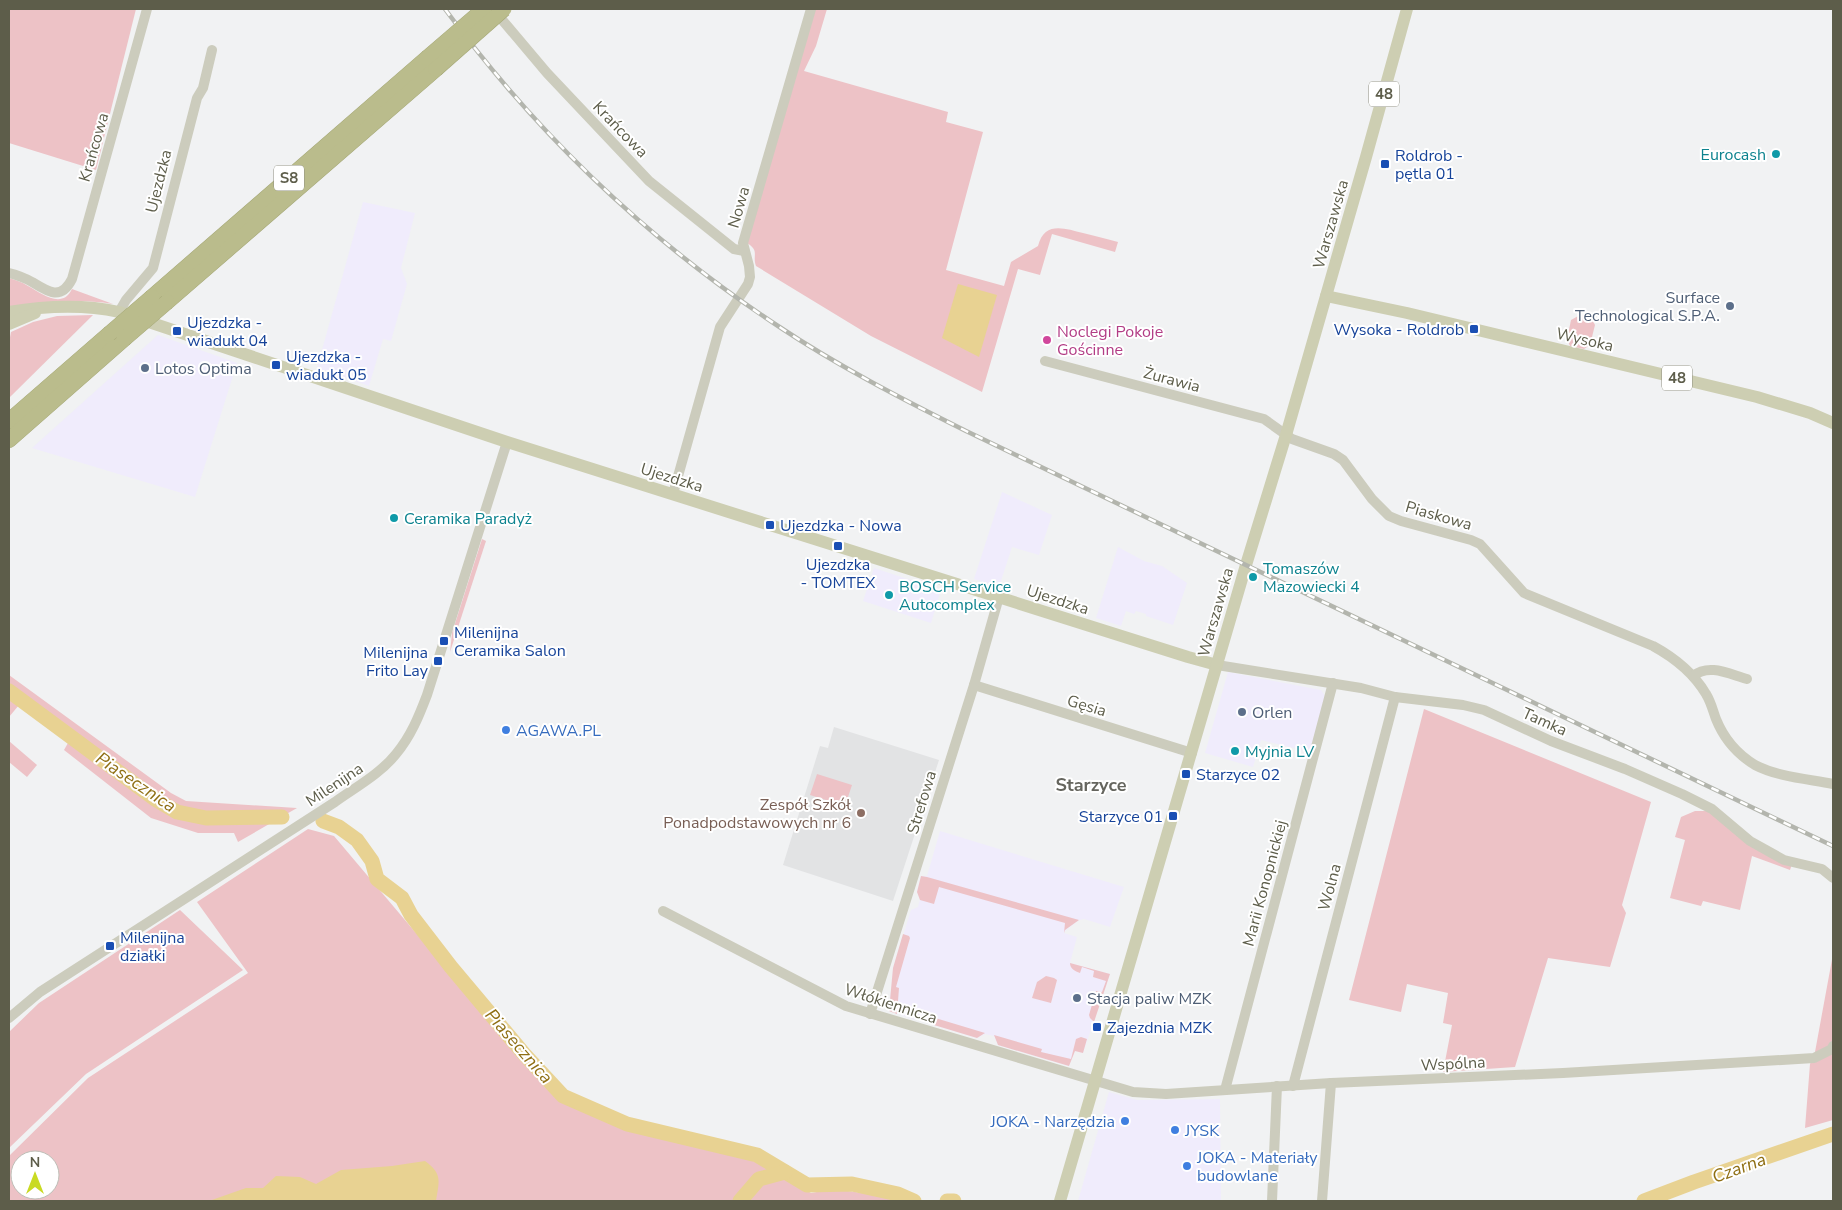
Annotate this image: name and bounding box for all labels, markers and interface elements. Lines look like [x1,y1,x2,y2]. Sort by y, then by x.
road number: 48 [1369,82,1399,106]
street label: Krańcowa [588,97,653,163]
street label: Krańcowa [74,110,114,184]
place label: Eurocash [1701,144,1766,166]
place label: Roldrob - pętla 01 [1395,145,1463,185]
street label: Ujezdzka [141,147,177,215]
marker: Eurocash [1770,148,1782,160]
marker: Roldrob - pętla 01 [1379,158,1391,170]
road number: S8 [274,166,304,190]
street label: Warszawska [1308,177,1354,271]
street label: Nowa [723,184,755,231]
place label: Surface Technological S.P.A. [1575,287,1720,327]
marker: Surface Technological S.P.A. [1724,300,1736,312]
place label: Ujezdzka - wiadukt 04 [187,312,268,352]
place label: Wysoka - Roldrob [1334,319,1464,341]
place label: Noclegi Pokoje Gościnne [1057,321,1163,361]
marker: Wysoka - Roldrob [1468,323,1480,335]
street label: Wysoka [1554,323,1616,357]
marker: Ujezdzka - wiadukt 04 [171,325,183,337]
marker: Noclegi Pokoje Gościnne [1041,334,1053,346]
place label: Ujezdzka - wiadukt 05 [286,346,367,386]
place label: Lotos Optima [155,358,252,380]
marker: Ujezdzka - wiadukt 05 [270,359,282,371]
marker: Lotos Optima [139,362,151,374]
street label: Żurawia [1141,362,1203,398]
road number: 48 [1662,366,1692,390]
street label: Ujezdzka [638,458,706,498]
street label: Piaskowa [1403,496,1475,536]
place label: Ceramika Paradyż [404,508,532,530]
marker: Ceramika Paradyż [388,512,400,524]
place label: Ujezdzka - Nowa [780,515,902,537]
marker: Ujezdzka - Nowa [764,519,776,531]
marker: Ujezdzka - TOMTEX [832,540,844,552]
place label: Ujezdzka - TOMTEX [800,554,876,594]
place label: Tomaszów Mazowiecki 4 [1263,558,1360,598]
street label: Warszawska [1193,565,1239,659]
marker: Tomaszów Mazowiecki 4 [1247,571,1259,583]
place label: BOSCH Service Autocomplex [899,576,1011,616]
street label: Ujezdzka [1024,580,1092,620]
marker: BOSCH Service Autocomplex [883,589,895,601]
place label: Milenijna Ceramika Salon [454,622,566,662]
marker: Milenijna Ceramika Salon [438,635,450,647]
place label: Milenijna Frito Lay [363,642,429,682]
marker: Milenijna Frito Lay [432,655,444,667]
street label: Gęsia [1064,690,1109,722]
place label: Orlen [1252,702,1292,724]
street label: Tamka [1519,702,1571,742]
marker: Orlen [1236,706,1248,718]
place label: AGAWA.PL [516,720,601,742]
marker: AGAWA.PL [500,724,512,736]
place label: Myjnia LV [1245,741,1315,763]
marker: Myjnia LV [1229,745,1241,757]
water label: Piasecznica [91,746,181,818]
street label: Milenijna [302,758,368,812]
place label: Starzyce 02 [1196,764,1280,786]
street label: Strefowa [902,768,942,837]
marker: Starzyce 02 [1180,768,1192,780]
district label: Starzyce [1056,773,1127,797]
place label: Zespół Szkół Ponadpodstawowych nr 6 [663,794,851,834]
place label: Starzyce 01 [1079,806,1163,828]
marker: Zespół Szkół Ponadpodstawowych nr 6 [855,807,867,819]
marker: Starzyce 01 [1167,810,1179,822]
street label: Marii Konopnickiej [1238,818,1292,949]
street label: Wolna [1313,861,1347,913]
place label: Milenijna działki [120,927,185,967]
marker: Milenijna działki [104,940,116,952]
street label: Włókiennicza [841,979,940,1029]
place label: Stacja paliw MZK [1087,988,1213,1010]
marker: Stacja paliw MZK [1071,992,1083,1004]
water label: Piasecznica [480,1003,558,1089]
place label: Zajezdnia MZK [1107,1017,1213,1039]
marker: Zajezdnia MZK [1091,1021,1103,1033]
street label: Wspólna [1420,1051,1486,1077]
place label: JOKA - Narzędzia [990,1111,1115,1133]
marker: JOKA - Narzędzia [1119,1115,1131,1127]
place label: JYSK [1184,1120,1220,1142]
marker: JYSK [1169,1124,1181,1136]
place label: JOKA - Materiały budowlane [1196,1147,1318,1187]
water label: Czarna [1709,1147,1769,1189]
north arrow [10,1150,60,1200]
text: N [30,1153,40,1172]
marker: JOKA - Materiały budowlane [1181,1160,1193,1172]

